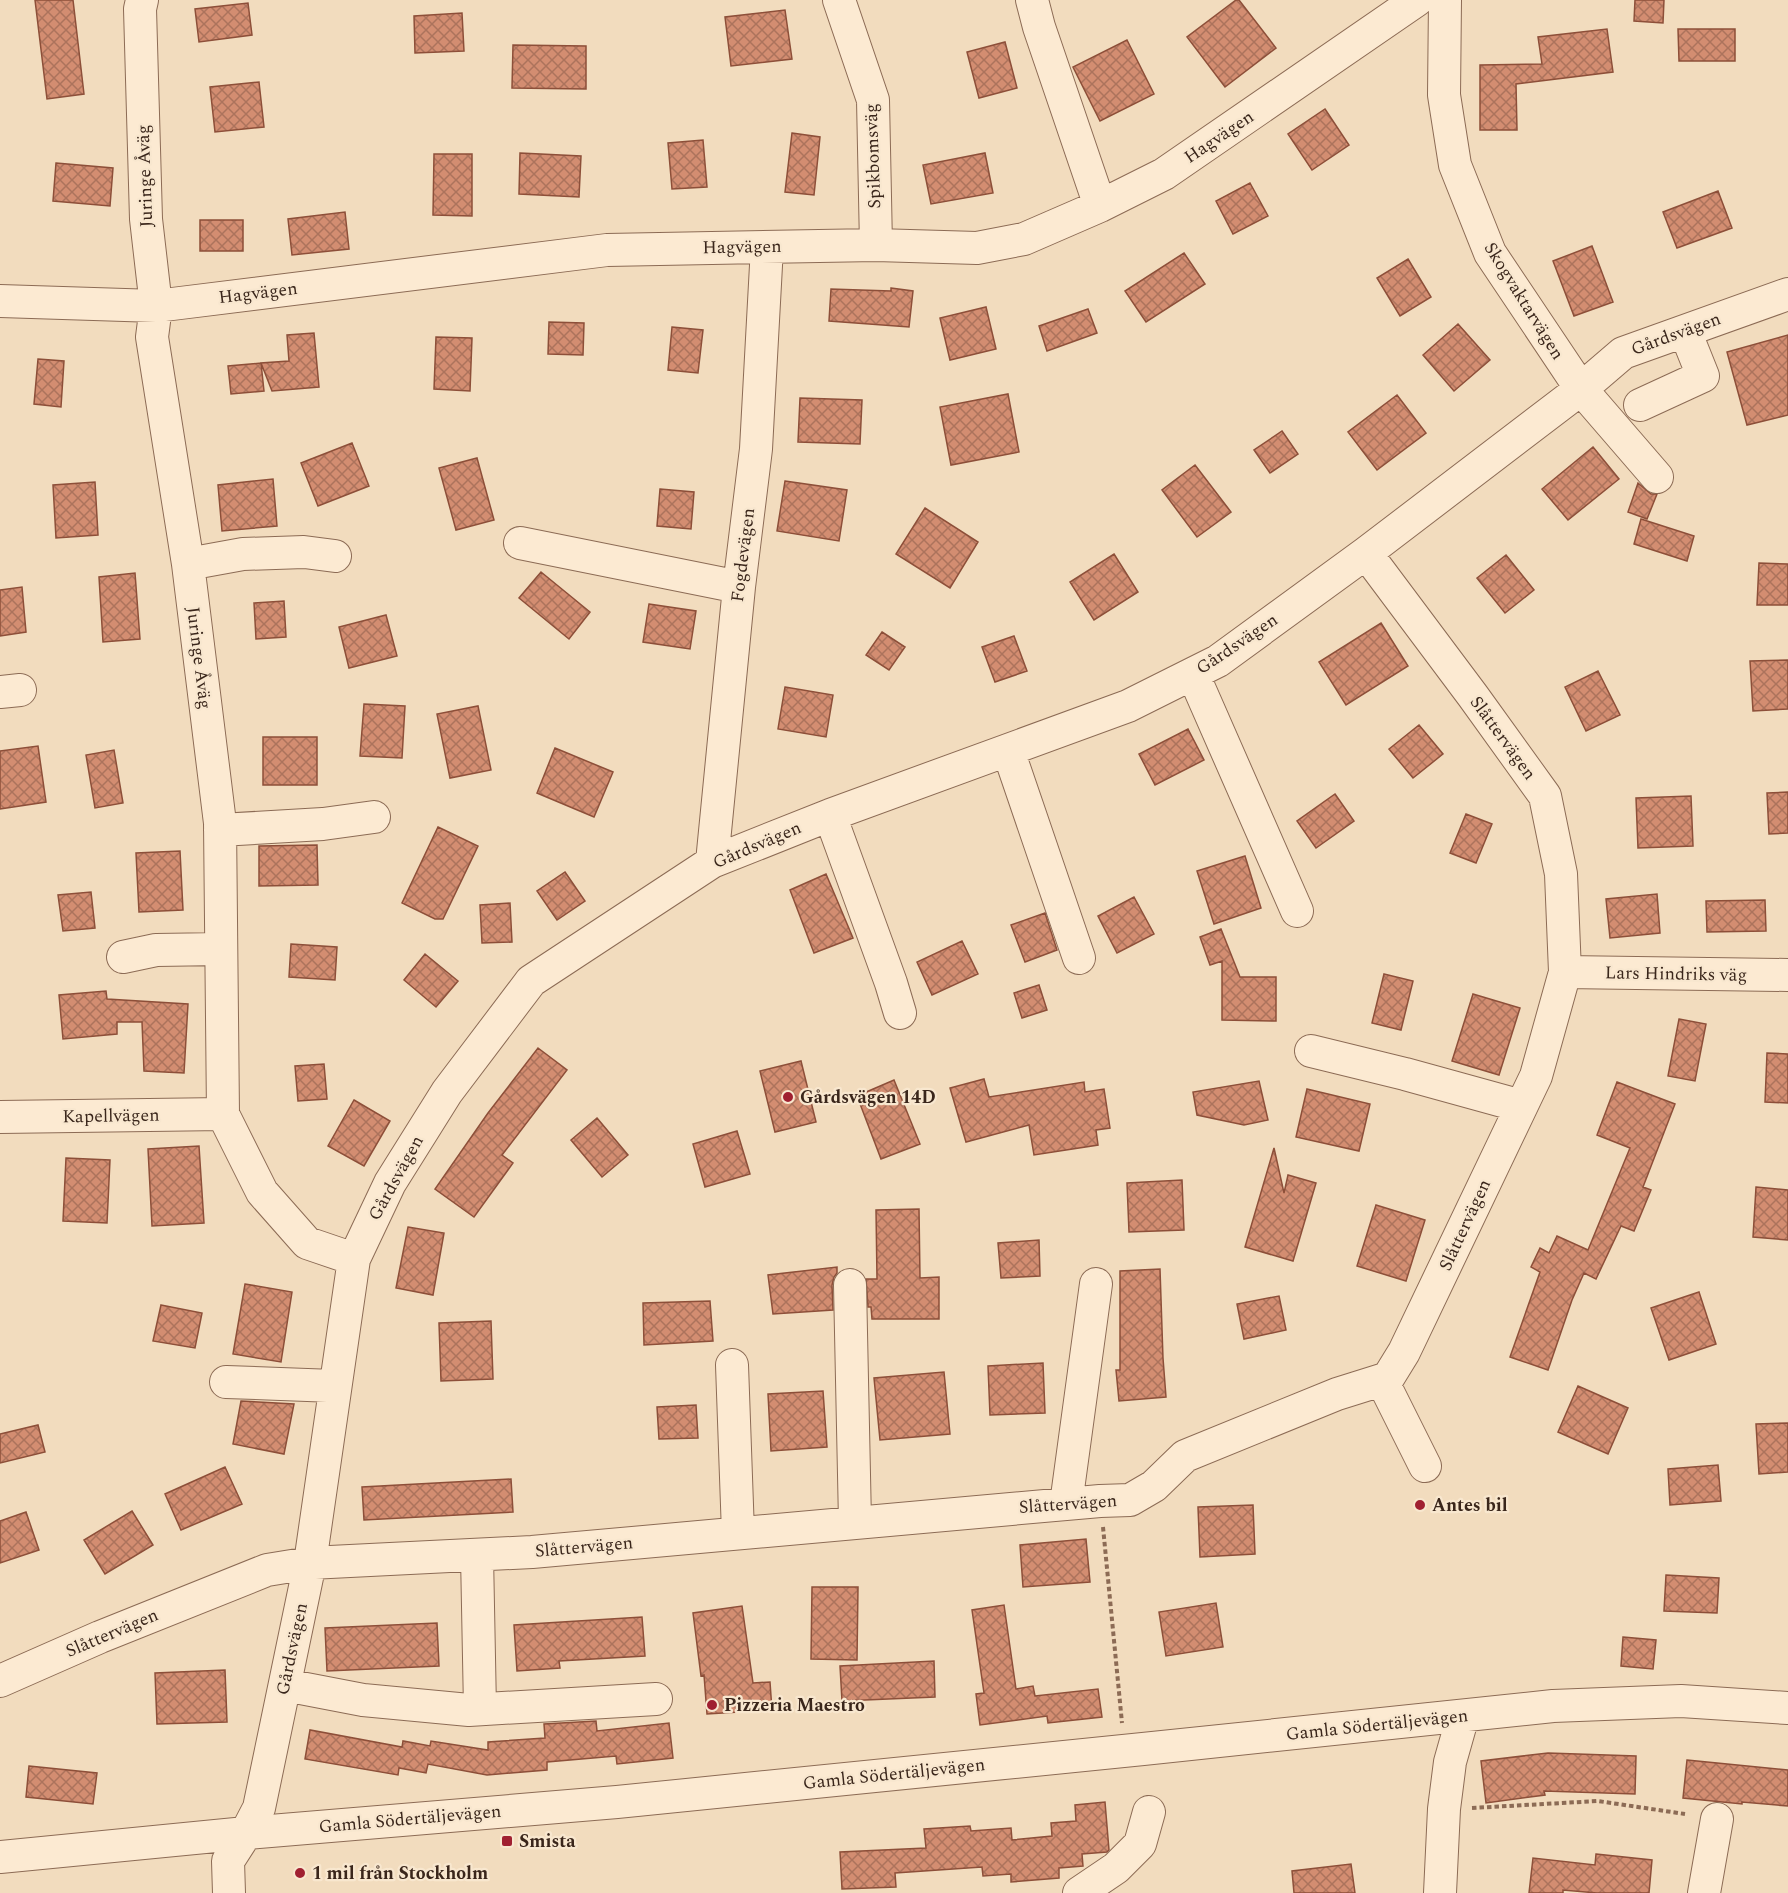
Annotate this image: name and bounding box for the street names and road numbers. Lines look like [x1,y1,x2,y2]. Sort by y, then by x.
street label: Spikbomsväg [858,103,888,209]
street label: Hagvägen [1179,104,1259,170]
street label: Juringe Åväg [130,124,160,228]
street label: Hagvägen [702,233,782,261]
street label: Skogvaktarvägen [1477,237,1571,365]
street label: Hagvägen [217,275,299,311]
street label: Gårdsvägen [1627,305,1725,363]
street label: Fogdevägen [724,506,762,604]
street label: Juringe Åväg [179,605,219,711]
street label: Gårdsvägen [1191,607,1283,681]
street label: Slåttervägen [1463,690,1543,786]
street label: Gårdsvägen [709,814,805,876]
street label: Lars Hindriks väg [1605,959,1747,989]
street label: Kapellvägen [62,1102,160,1130]
street label: Gårdsvägen [361,1130,431,1226]
street label: Slåttervägen [1432,1175,1498,1275]
street label: Slåttervägen [1018,1487,1118,1521]
street label: Slåttervägen [534,1529,634,1565]
street label: Gårdsvägen [269,1600,315,1698]
street label: Slåttervägen [61,1601,163,1665]
street label: Gamla Södertäljevägen [1284,1702,1470,1748]
street label: Gamla Södertäljevägen [801,1751,987,1797]
street label: Gamla Södertäljevägen [318,1798,502,1840]

